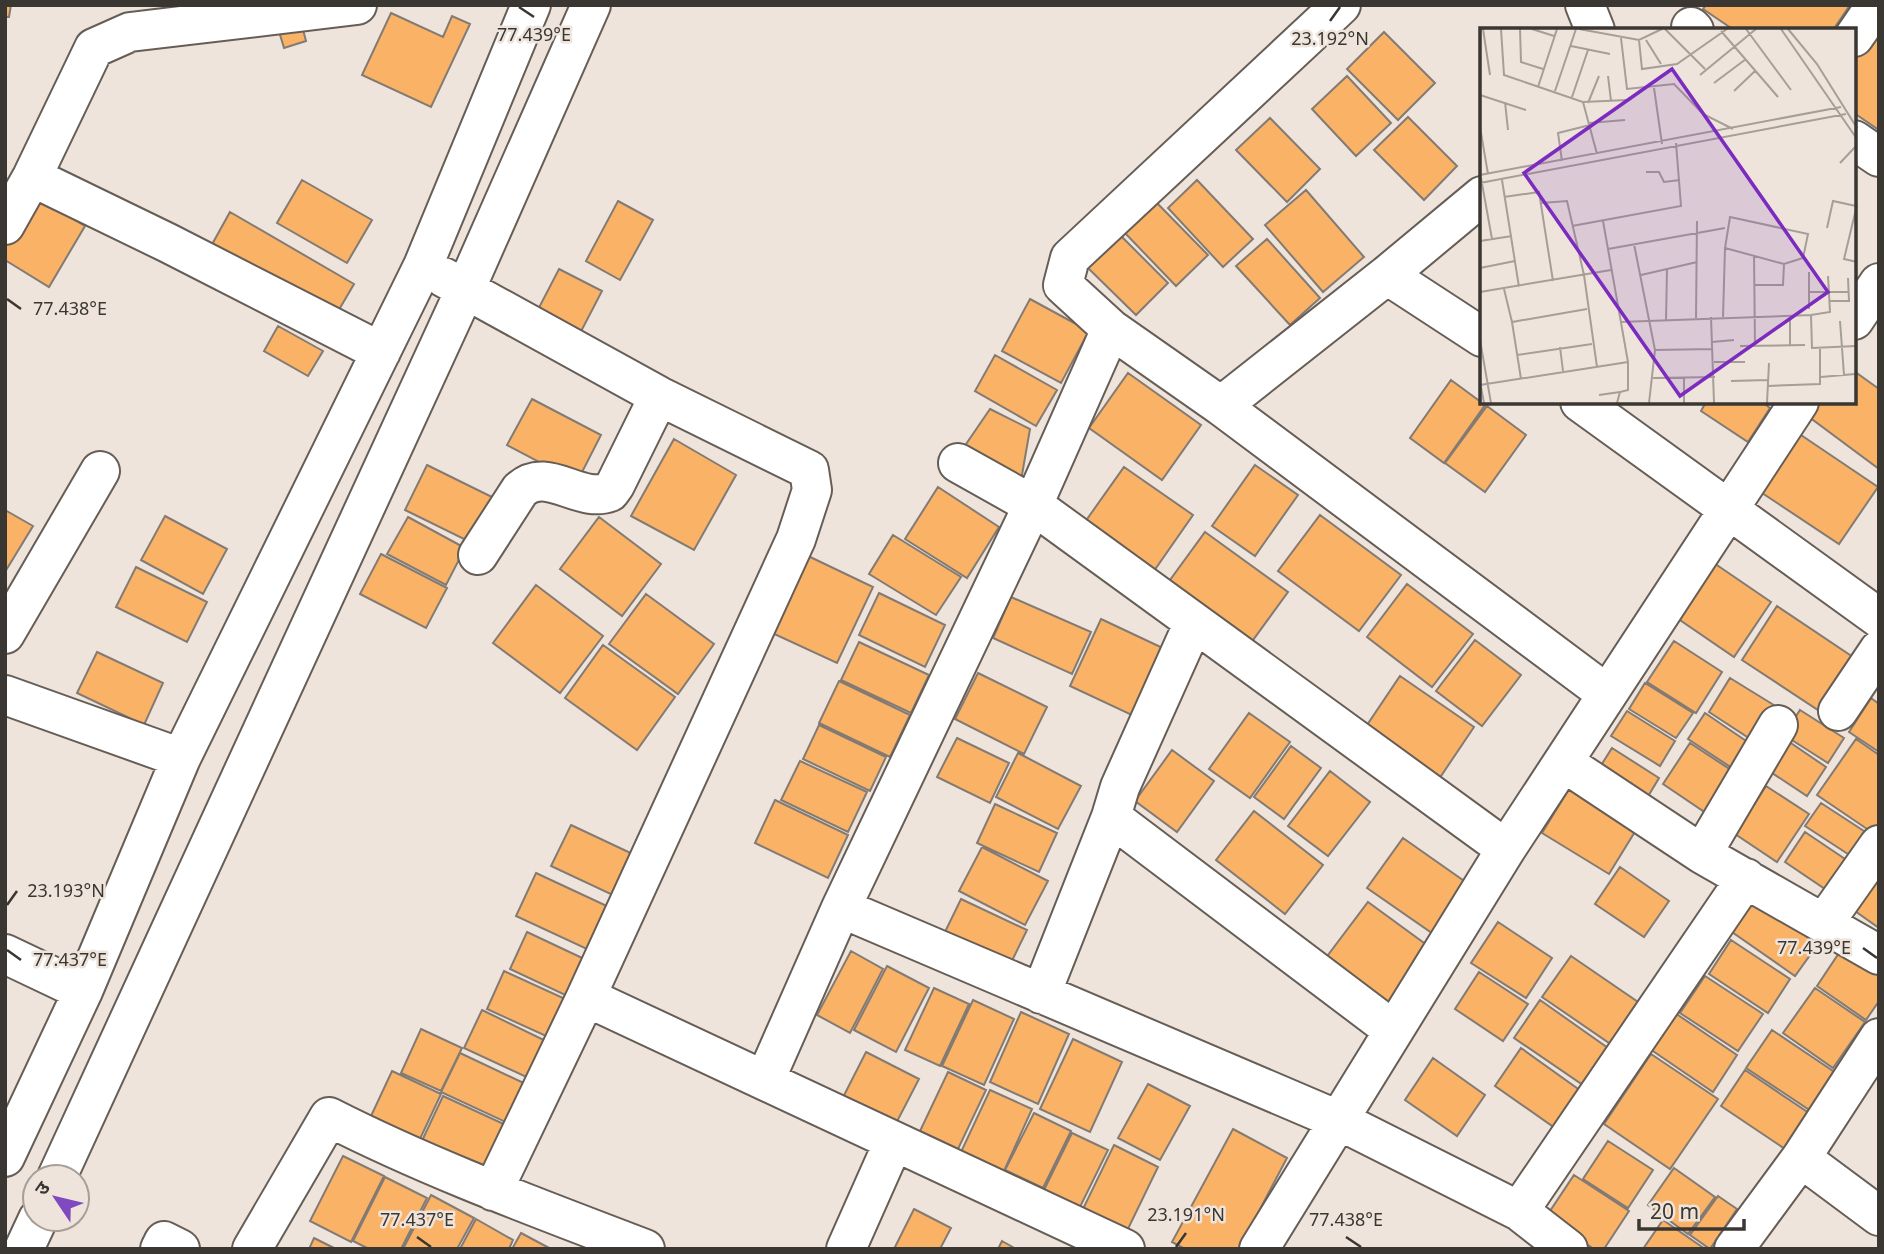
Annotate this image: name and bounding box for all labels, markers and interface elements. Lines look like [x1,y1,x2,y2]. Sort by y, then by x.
text: 77.439°E [497,22,571,46]
text: 23.192°N [1291,26,1369,50]
inset map [1480,28,1856,404]
text: 77.438°E [33,296,107,320]
text: 23.193°N [27,878,105,902]
text: 77.439°E [1777,935,1851,959]
text: 77.437°E [33,947,107,971]
north arrow [21,1163,91,1233]
text: उ [28,1176,56,1200]
scale bar [1639,1188,1744,1232]
text: 20 m [1650,1197,1699,1225]
text: 23.191°N [1147,1202,1225,1226]
text: 77.437°E [380,1207,454,1231]
text: 77.438°E [1309,1207,1383,1231]

